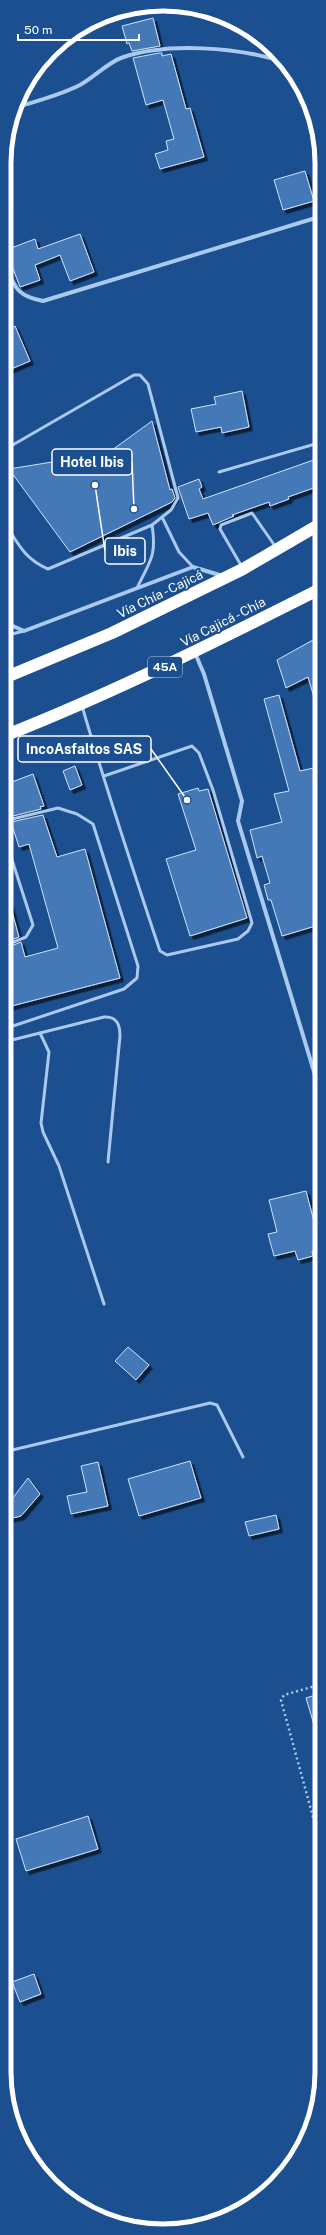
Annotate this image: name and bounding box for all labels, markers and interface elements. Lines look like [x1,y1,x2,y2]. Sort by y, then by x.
scale bar [18,16,139,42]
text: 50 m [24,23,52,37]
callout: Hotel Ibis [52,449,132,475]
text: Hotel Ibis [60,454,124,470]
callout: Ibis [105,538,145,564]
text: Ibis [113,543,137,559]
street label: Vía Chía - Cajicá [115,567,205,621]
street label: Vía Cajicá - Chía [178,594,268,650]
road number: 45A [148,657,182,677]
callout: IncoAsfaltos SAS [18,736,151,762]
text: IncoAsfaltos SAS [26,741,142,757]

